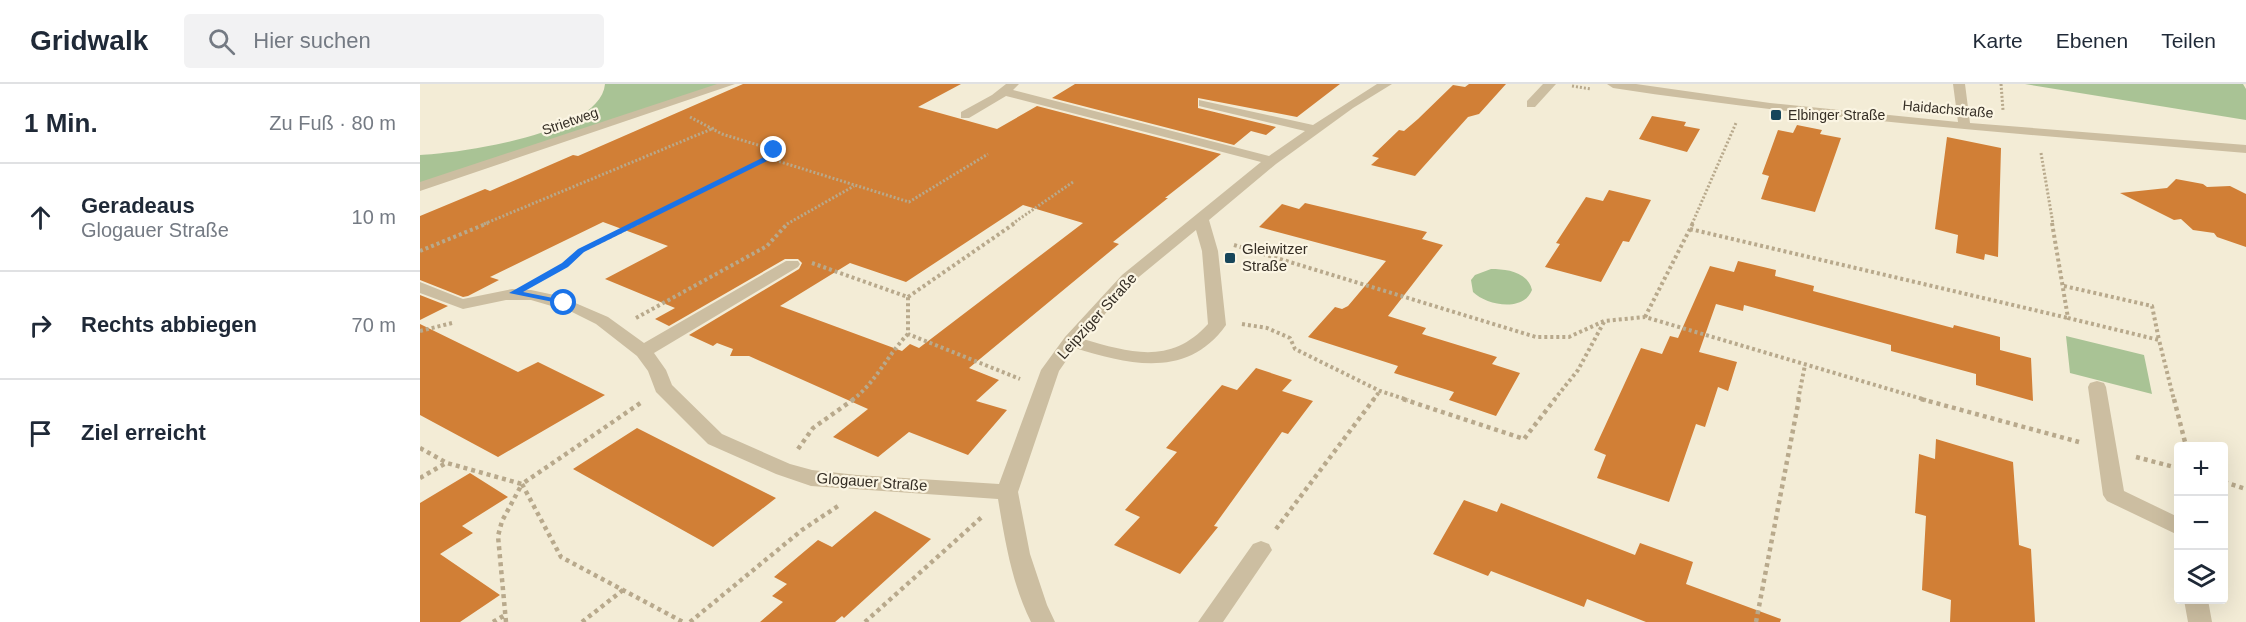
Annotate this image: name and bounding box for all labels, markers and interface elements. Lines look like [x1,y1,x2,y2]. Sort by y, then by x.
search box [184,14,604,68]
text: Gridwalk [30,25,148,56]
icon: search [205,25,238,58]
text: Hier suchen [253,28,371,53]
text: Karte [1973,29,2023,52]
text: Ebenen [2056,29,2128,52]
text: Teilen [2161,29,2216,52]
street label: Haidachstraße [1902,97,1994,121]
street label: Strietweg [540,104,600,138]
place label: Elbinger Straße [1788,107,1885,123]
text: 1 Min. [24,108,98,138]
marker: Elbinger Straße [1769,108,1783,122]
text: Zu Fuß · 80 m [269,112,396,134]
route end [760,136,786,162]
text: Geradeaus [81,193,195,218]
icon: ahead [24,201,57,234]
text: 10 m [352,206,396,228]
text: Glogauer Straße [81,219,229,241]
place label: Gleiwitzer Straße [1242,240,1308,274]
marker: Gleiwitzer Straße [1223,251,1237,265]
street label: Leipziger Straße [1053,269,1140,362]
route start [550,289,576,315]
icon: right [24,309,57,342]
text: Rechts abbiegen [81,312,257,337]
text: 70 m [352,314,396,336]
icon: arrive [24,417,57,450]
text: Ziel erreicht [81,420,206,445]
map controls [2174,442,2228,604]
button: + [2174,442,2228,496]
street label: Glogauer Straße [816,469,928,494]
button: − [2174,496,2228,550]
button: layers [2174,550,2228,604]

